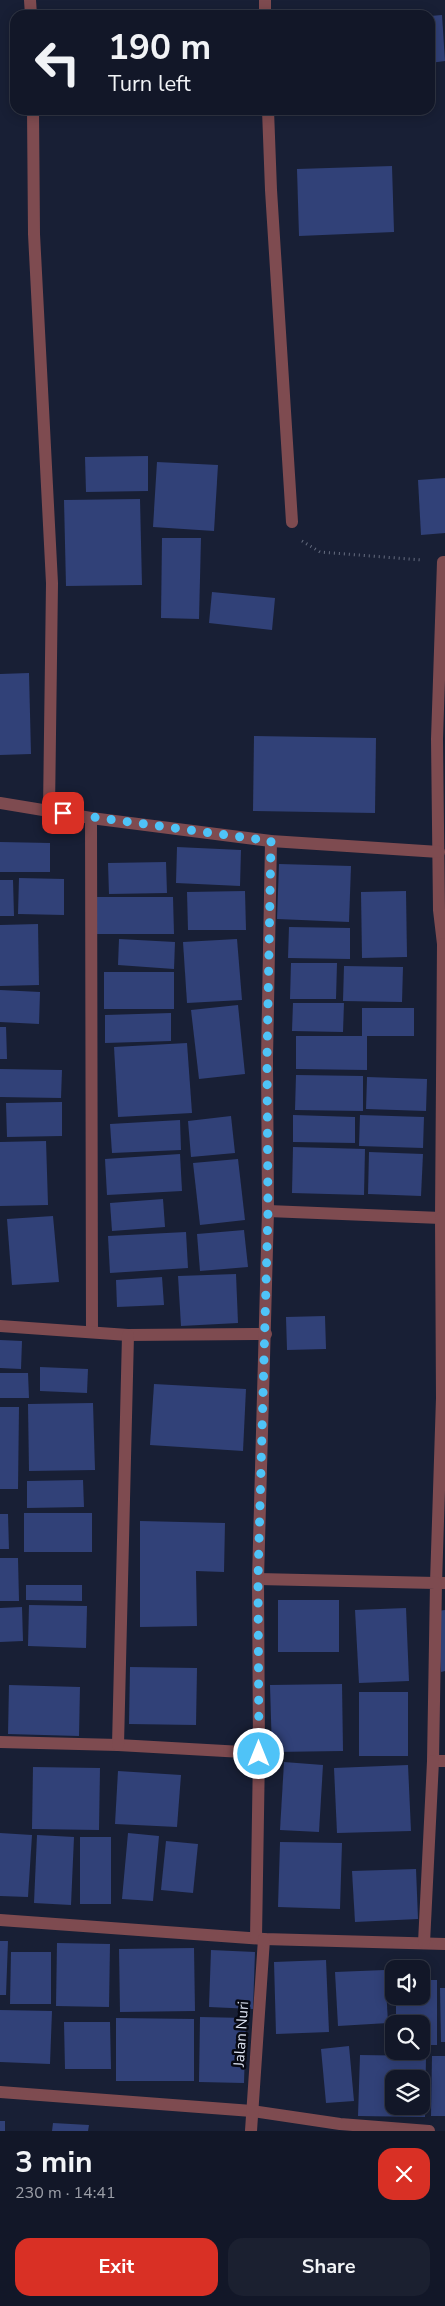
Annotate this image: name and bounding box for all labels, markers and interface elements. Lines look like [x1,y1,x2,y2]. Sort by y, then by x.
text: 190 m [108,24,211,71]
icon: left [25,30,90,95]
text: Turn left [108,69,191,99]
pin [42,792,84,834]
icon: arrive [49,799,77,827]
position arrow [232,1727,284,1779]
map controls [385,1960,430,2115]
button: sound [385,1960,430,2005]
street label: Jalan Nuri [229,2000,253,2069]
button: search [385,2015,430,2060]
button: layers [385,2070,430,2115]
text: 3 min [15,2142,93,2183]
button: close [378,2148,430,2200]
text: 230 m · 14:41 [15,2182,116,2204]
button: Exit [15,2238,218,2296]
button: Share [228,2238,430,2296]

